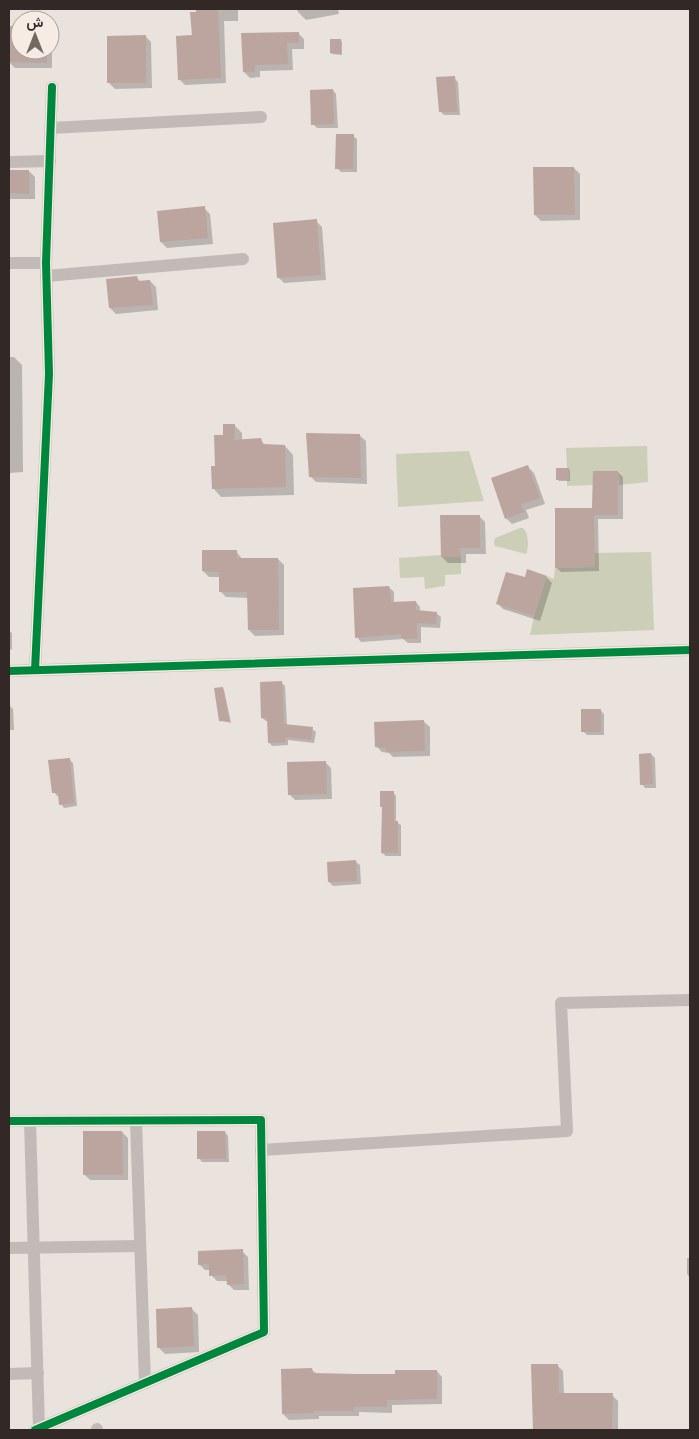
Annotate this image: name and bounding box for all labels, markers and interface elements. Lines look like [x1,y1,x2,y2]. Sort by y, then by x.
north arrow [10,10,60,60]
text: ش [27,13,44,31]

